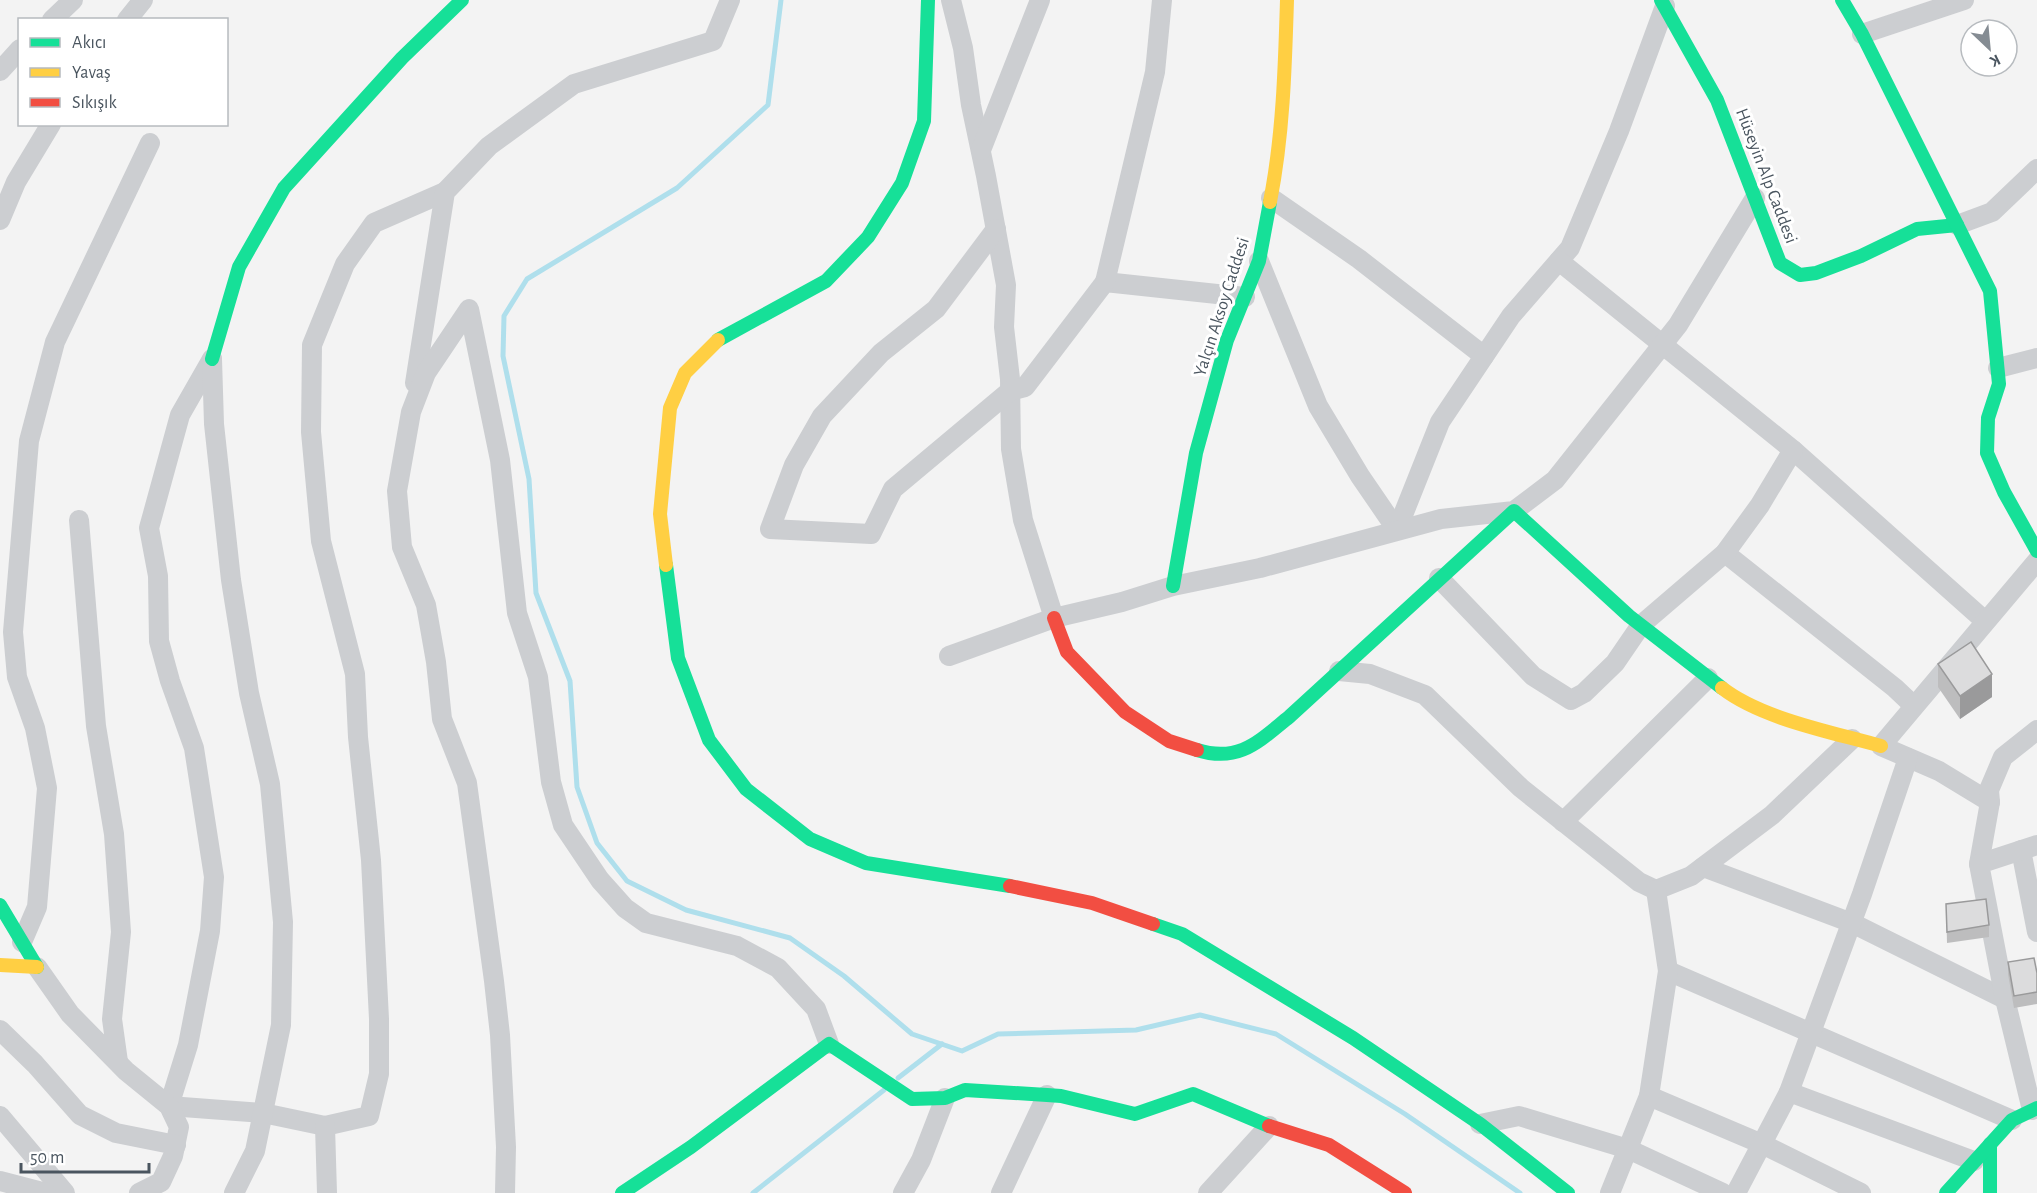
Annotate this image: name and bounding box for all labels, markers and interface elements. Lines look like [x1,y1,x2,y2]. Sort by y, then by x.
legend [18,18,228,126]
north arrow [1959,18,2019,78]
text: Akıcı [72,34,106,52]
text: K [1987,51,2003,70]
text: Yavaş [72,64,111,82]
text: Sıkışık [72,94,117,112]
street label: Hüseyin Alp Caddesi [1732,106,1800,246]
street label: Yalçın Aksoy Caddesi [1191,235,1253,379]
scale bar [21,1136,148,1174]
text: 50 m [30,1149,64,1167]

